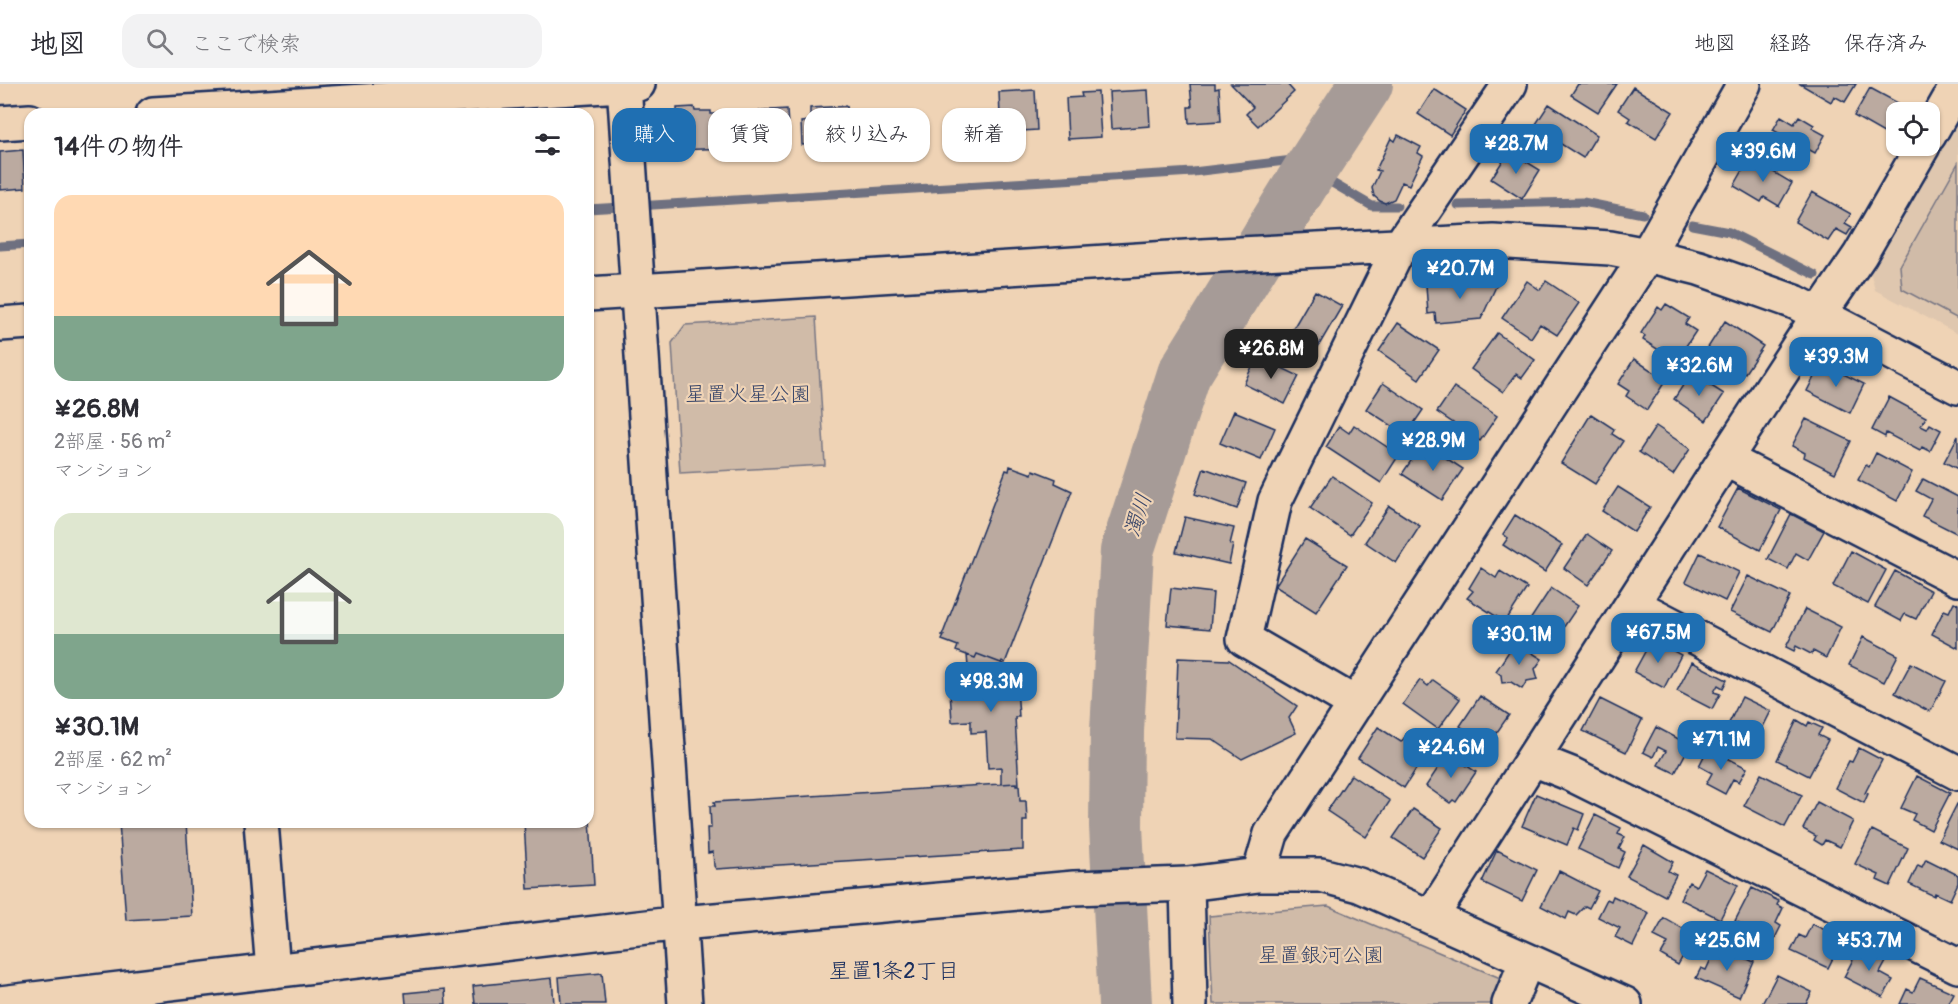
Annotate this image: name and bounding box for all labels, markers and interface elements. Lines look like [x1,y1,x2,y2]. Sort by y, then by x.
search box [122,14,542,68]
icon: search [143,25,176,58]
text: 地図 [30,27,86,62]
text: ここで検索 [191,30,301,58]
text: 地図 [1694,30,1736,57]
text: 経路 [1769,30,1811,57]
text: 保存済み [1844,30,1928,57]
map controls [1886,102,1940,156]
button: locate [1886,102,1940,156]
chip: 購入 [612,108,696,162]
chip: 賃貸 [708,108,792,162]
chip: 絞り込み [804,108,930,162]
chip: 新着 [942,108,1026,162]
pin: ¥28.7M [1467,124,1565,175]
icon: filters [531,128,564,161]
text: 14件の物件 [54,131,183,163]
text: ¥28.7M [1484,131,1548,156]
pin: ¥39.6M [1714,132,1812,183]
text: ¥39.6M [1730,139,1796,164]
icon: home [255,234,363,342]
pin: ¥20.7M [1411,249,1509,300]
text: ¥20.7M [1426,256,1494,281]
pin: ¥26.8M [1222,329,1320,380]
text: ¥26.8M [1238,336,1304,361]
pin: ¥39.3M [1787,337,1885,388]
text: ¥39.3M [1803,344,1869,369]
pin: ¥32.6M [1650,346,1748,397]
text: ¥32.6M [1666,353,1732,378]
park label: 星置火星公園 [685,381,811,408]
text: ¥26.8M [54,393,139,425]
pin: ¥28.9M [1384,421,1482,472]
text: ¥28.9M [1401,428,1465,453]
text: 2部屋 · 56 m² [54,429,172,454]
text: マンション [54,458,153,483]
water label: 濁川 [1118,490,1158,540]
icon: home [255,552,363,660]
pin: ¥67.5M [1609,613,1707,664]
pin: ¥30.1M [1470,615,1568,666]
text: ¥67.5M [1625,620,1691,645]
text: ¥30.1M [1486,622,1552,647]
pin: ¥98.3M [942,662,1040,713]
text: ¥98.3M [959,669,1023,694]
text: ¥30.1M [54,711,139,743]
pin: ¥71.1M [1672,720,1770,771]
text: ¥71.1M [1692,727,1750,752]
pin: ¥24.6M [1402,728,1500,779]
text: ¥24.6M [1417,735,1485,760]
text: 2部屋 · 62 m² [54,747,172,772]
text: マンション [54,776,153,801]
pin: ¥25.6M [1678,921,1776,972]
pin: ¥53.7M [1820,921,1918,972]
text: ¥25.6M [1694,928,1760,953]
text: ¥53.7M [1836,928,1902,953]
park label: 星置銀河公園 [1258,942,1384,969]
district label: 星置1条2丁目 [829,957,959,985]

